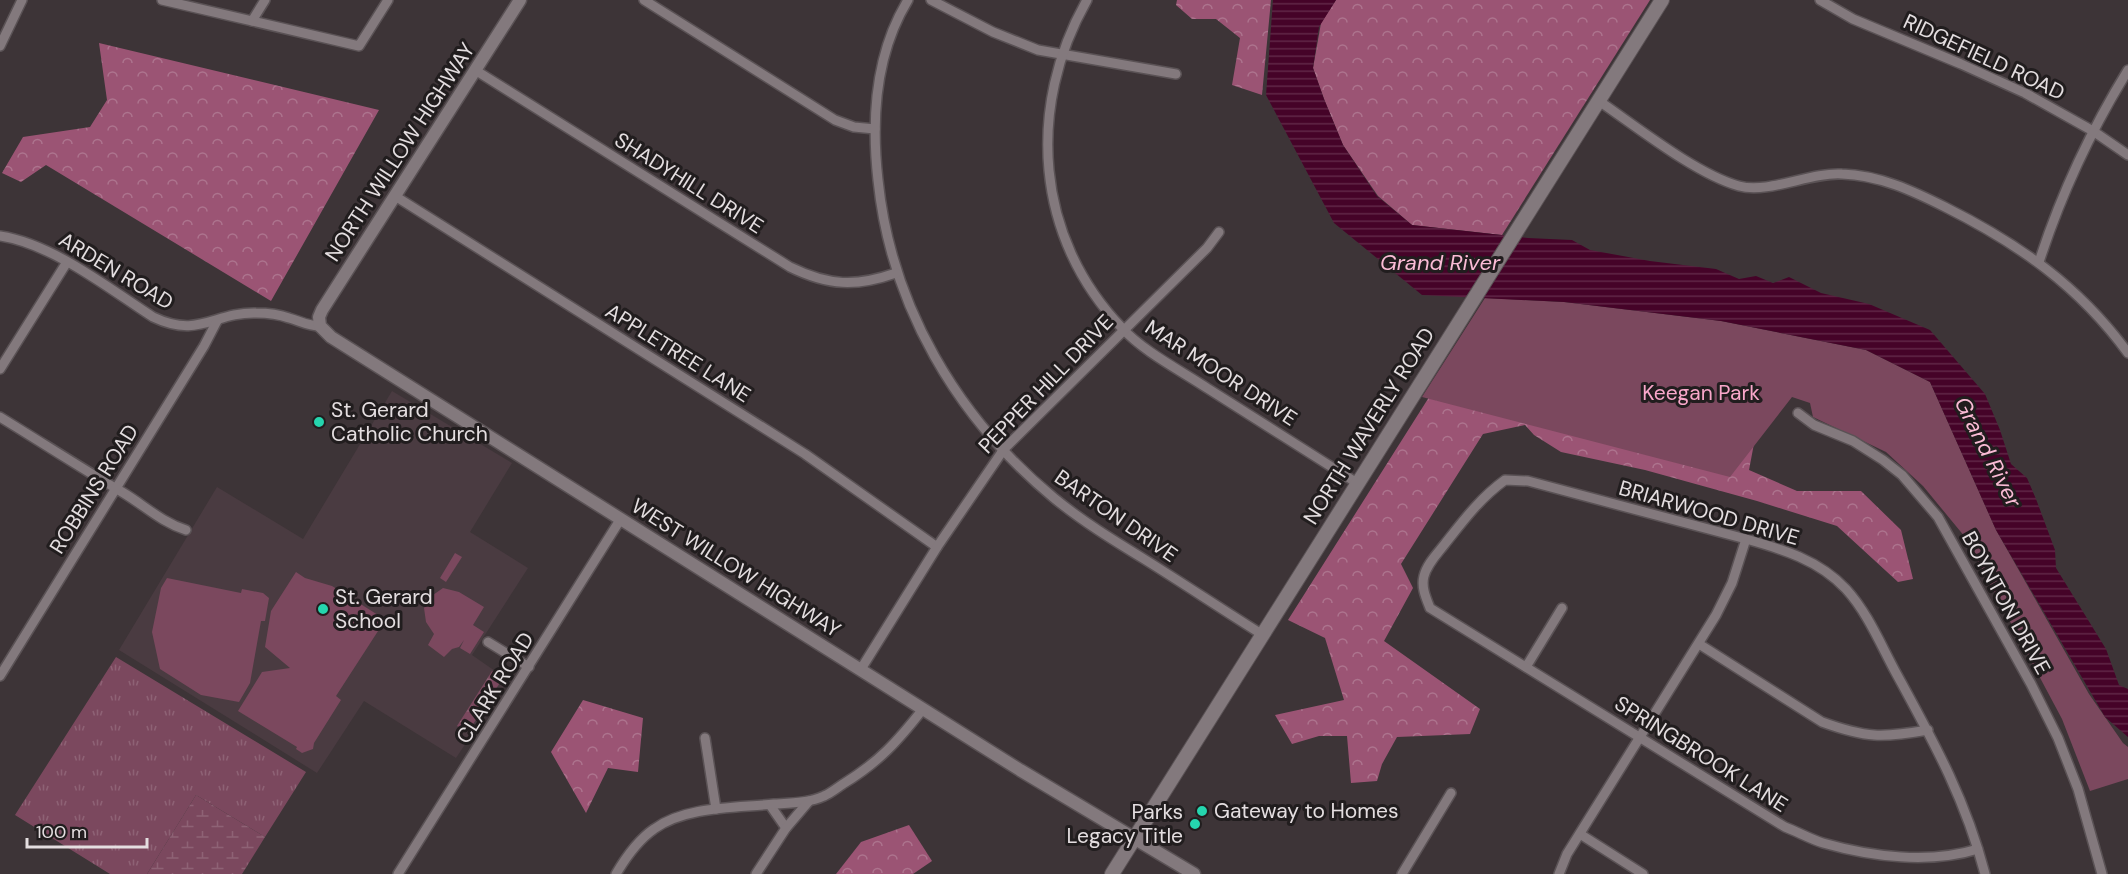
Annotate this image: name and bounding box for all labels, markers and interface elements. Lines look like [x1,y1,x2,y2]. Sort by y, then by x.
street label: RIDGEFIELD ROAD [1899,7,2069,107]
street label: NORTH WILLOW HIGHWAY [319,37,481,267]
street label: SHADYHILL DRIVE [609,126,769,240]
street label: ARDEN ROAD [54,226,178,316]
water label: Grand River [1380,248,1501,277]
street label: APPLETREE LANE [600,297,756,409]
street label: PEPPER HILL DRIVE [972,308,1120,460]
street label: MAR MOOR DRIVE [1140,313,1302,433]
street label: NORTH WAVERLY ROAD [1297,322,1441,530]
park label: Keegan Park [1642,379,1760,407]
water label: Grand River [1948,392,2029,513]
place label: St. Gerard Catholic Church [331,396,488,448]
marker: St. Gerard Catholic Church [312,415,326,429]
street label: ROBBINS ROAD [43,419,145,559]
street label: BARTON DRIVE [1049,463,1183,569]
street label: BRIARWOOD DRIVE [1616,474,1802,552]
street label: WEST WILLOW HIGHWAY [626,492,846,644]
street label: BOYNTON DRIVE [1955,526,2057,680]
place label: St. Gerard School [335,583,433,635]
marker: St. Gerard School [316,602,330,616]
street label: CLARK ROAD [450,627,540,749]
street label: SPRINGBROOK LANE [1609,689,1793,819]
place label: Gateway to Homes [1214,797,1398,825]
place label: Parks Legacy Title [1066,798,1183,850]
marker: Gateway to Homes [1195,804,1209,818]
scale bar [27,811,147,849]
marker: Parks Legacy Title [1188,817,1202,831]
text: 100 m [36,820,87,844]

